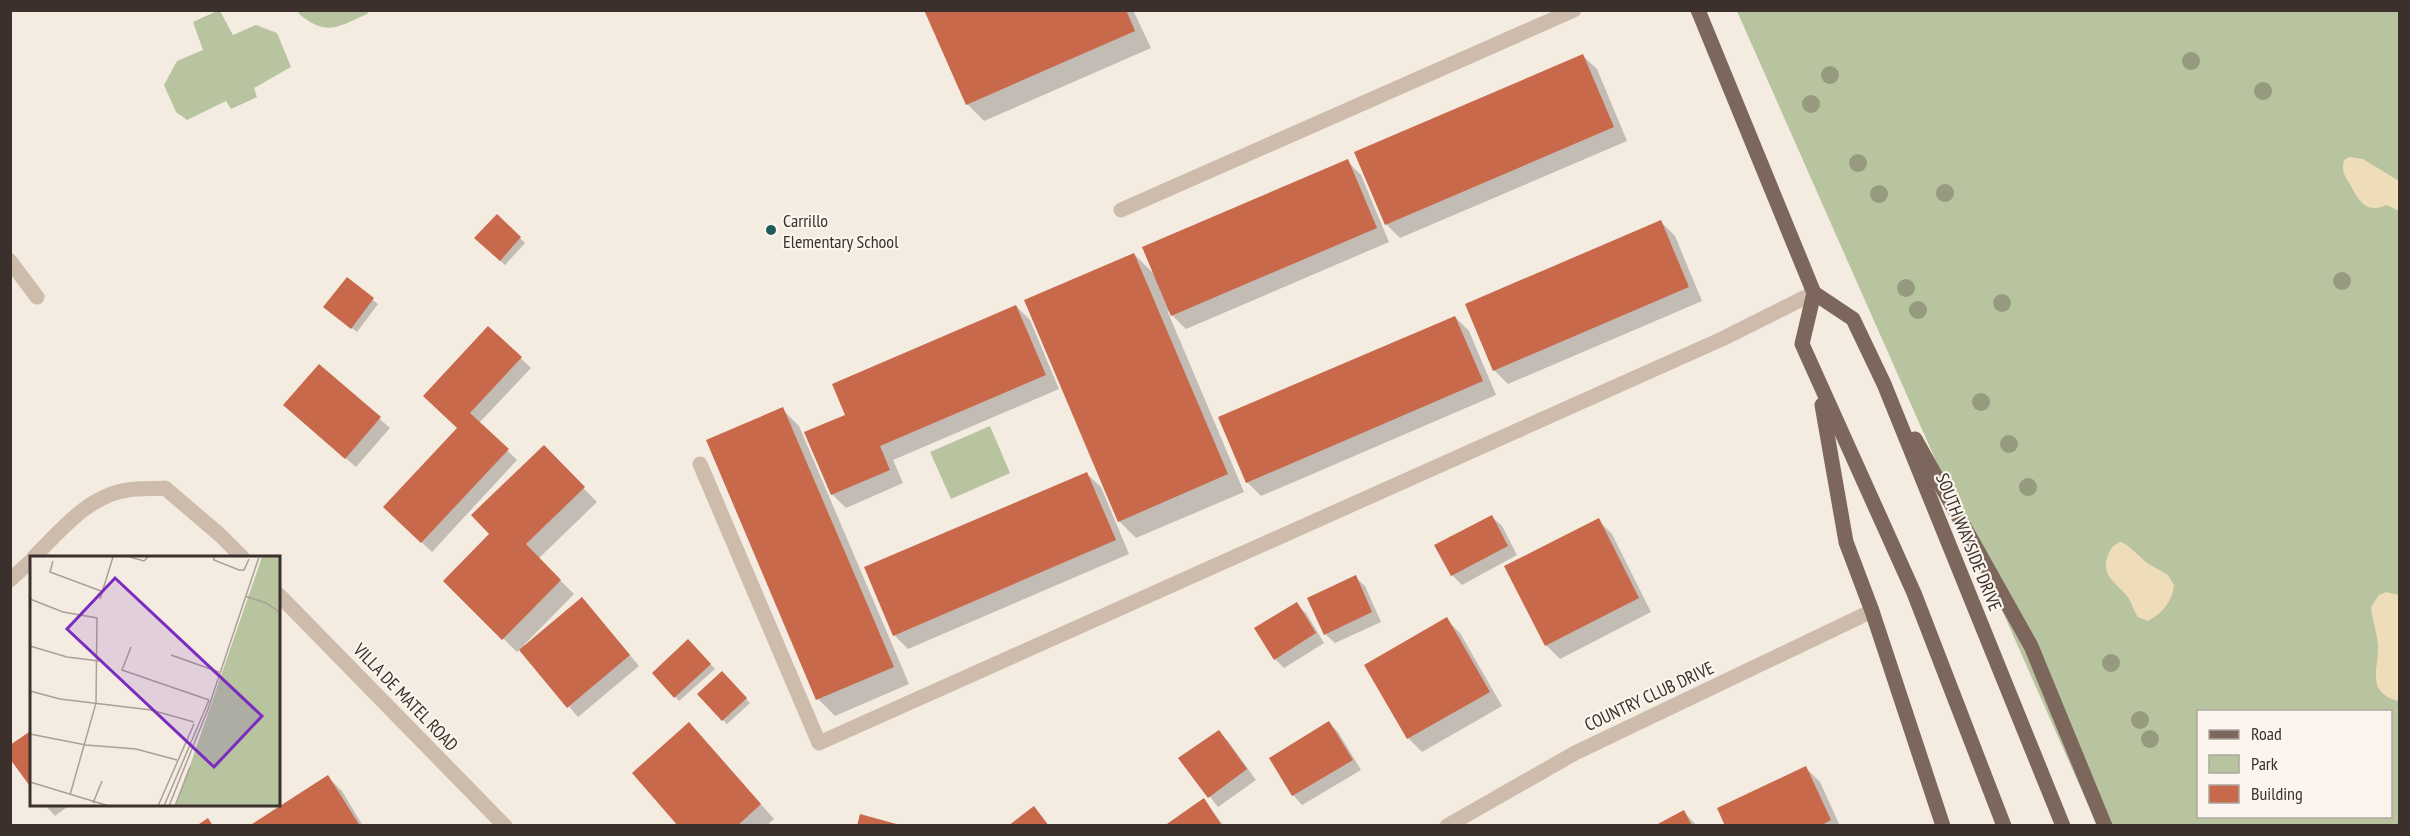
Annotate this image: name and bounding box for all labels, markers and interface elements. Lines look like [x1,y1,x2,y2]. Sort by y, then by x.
place label: Carrillo Elementary School [783,209,899,253]
marker: Carrillo Elementary School [764,223,778,237]
street label: SOUTH WAYSIDE DRIVE [1931,470,2007,614]
inset map [30,556,280,806]
street label: VILLA DE MATEL ROAD [348,637,463,756]
street label: COUNTRY CLUB DRIVE [1581,656,1717,736]
legend [2197,710,2392,818]
text: Road [2251,722,2282,745]
text: Park [2251,752,2278,775]
text: Building [2251,782,2303,805]

